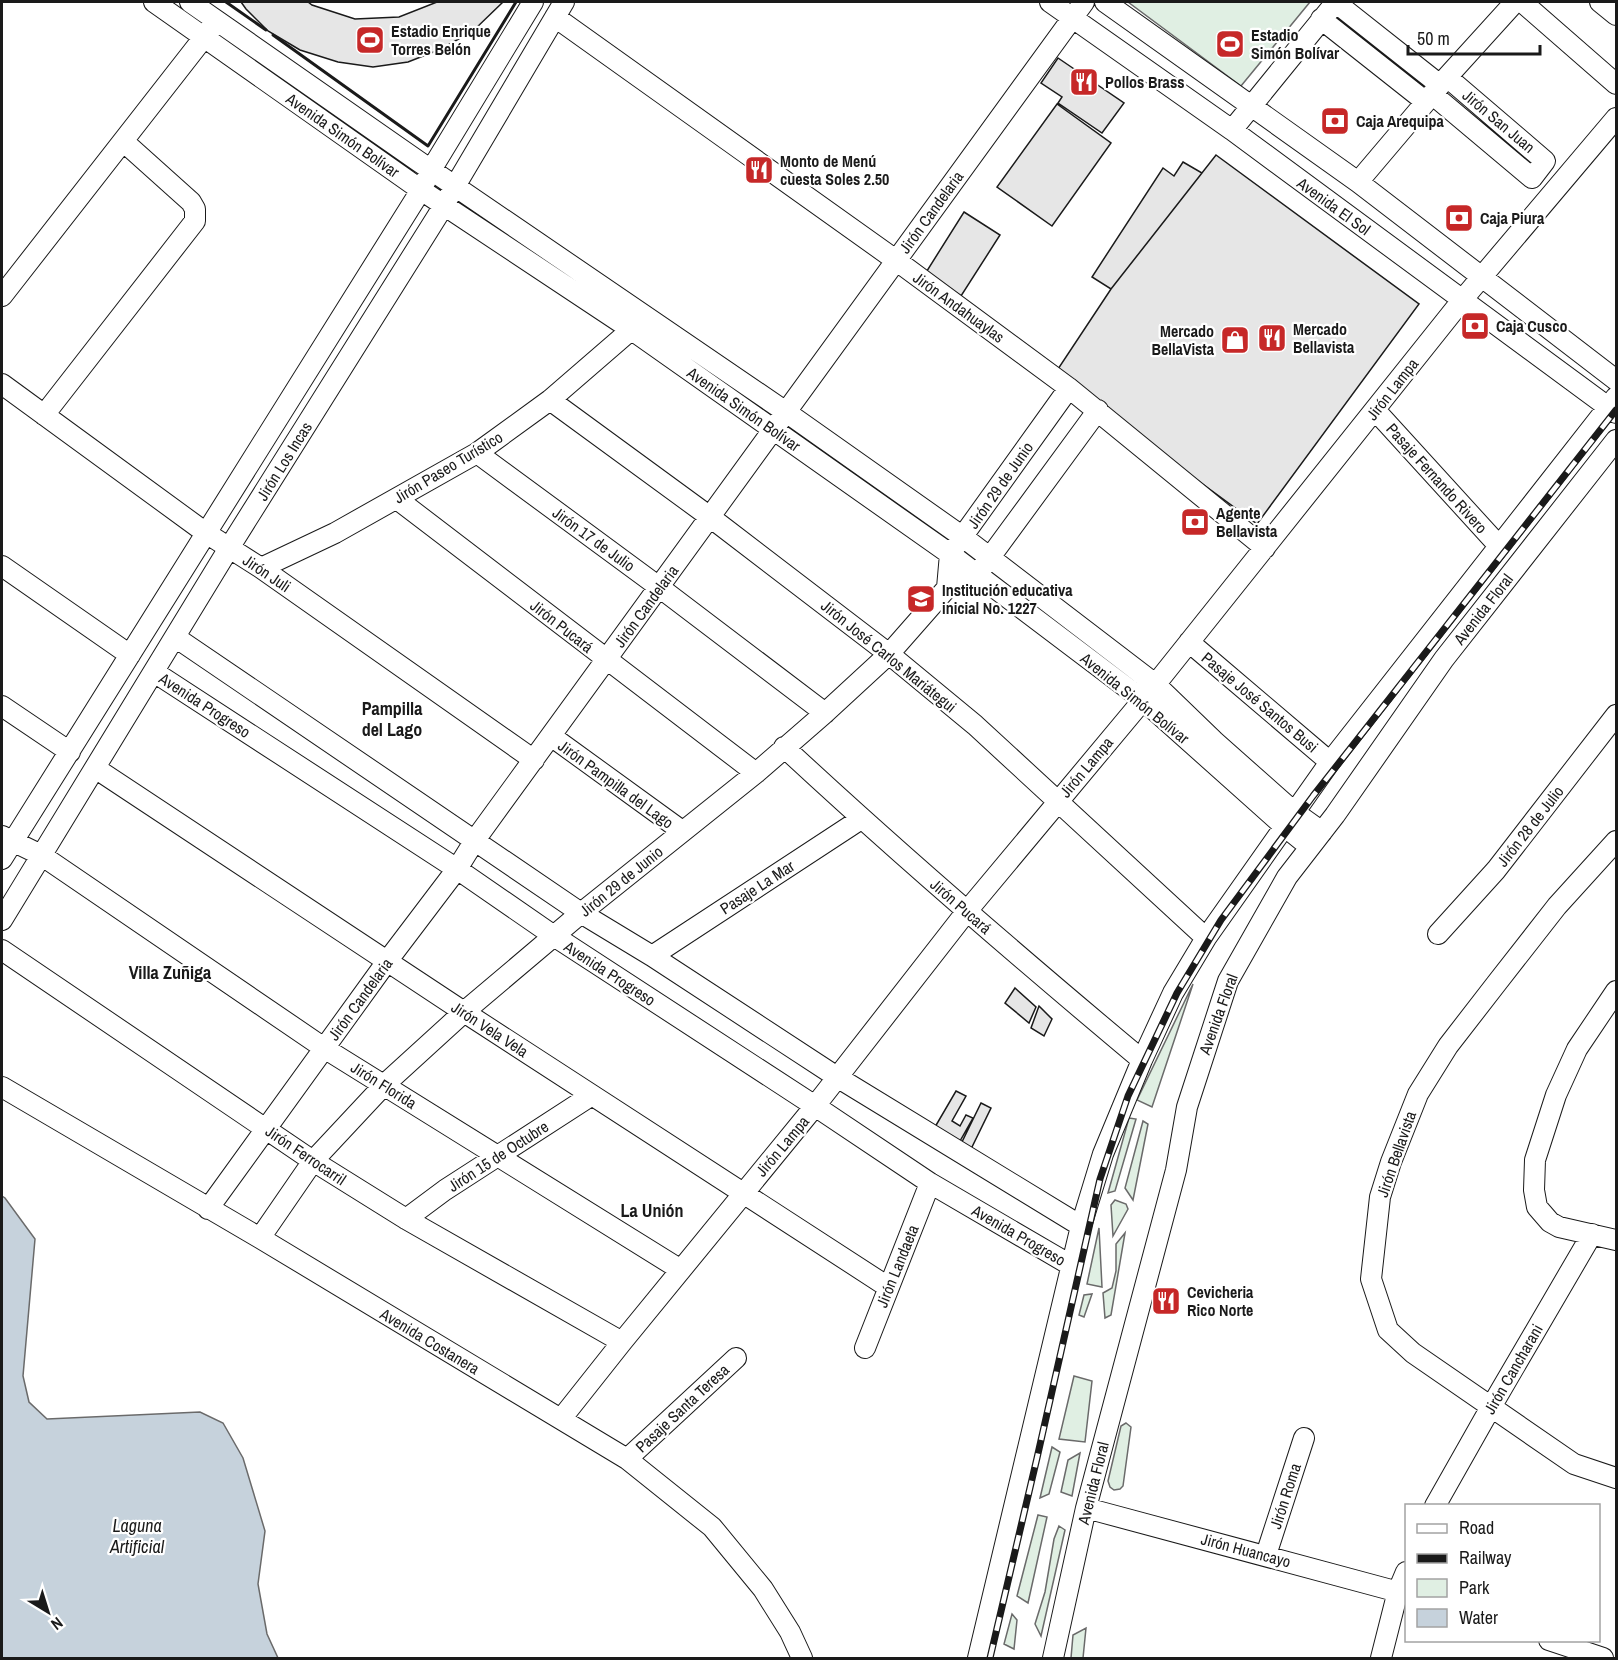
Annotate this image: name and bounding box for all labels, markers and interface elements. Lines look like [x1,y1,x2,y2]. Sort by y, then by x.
scale bar [1408,18,1540,56]
place label: Estadio Enrique Torres Belón [391,20,491,60]
sports icon: Estadio Enrique Torres Belón [354,24,386,56]
place label: Estadio Simón Bolívar [1251,24,1340,64]
text: 50 m [1417,26,1450,51]
sports icon: Estadio Simón Bolívar [1214,28,1246,60]
restaurant icon: Pollos Brass [1068,66,1100,98]
place label: Pollos Brass [1105,71,1185,93]
street label: Jirón San Juan [1458,84,1540,158]
street label: Avenida Simón Bolívar [281,87,405,183]
bank icon: Caja Arequipa [1319,105,1351,137]
place label: Caja Arequipa [1356,110,1444,132]
place label: Monto de Menú cuesta Soles 2.50 [780,150,889,190]
restaurant icon: Monto de Menú cuesta Soles 2.50 [743,154,775,186]
street label: Jirón Candelaria [894,166,969,258]
street label: Avenida El Sol [1292,171,1375,240]
bank icon: Caja Piura [1443,202,1475,234]
place label: Caja Piura [1480,207,1545,229]
street label: Jirón Andahuaylas [909,266,1009,348]
bank icon: Caja Cusco [1459,310,1491,342]
place label: Caja Cusco [1496,315,1567,337]
place label: Mercado Bellavista [1293,318,1355,358]
place label: Mercado BellaVista [1152,320,1215,360]
restaurant icon: Mercado Bellavista [1256,322,1288,354]
shop icon: Mercado BellaVista [1219,324,1251,356]
street label: Jirón Lampa [1361,353,1424,425]
street label: Avenida Simón Bolívar [682,361,806,457]
street label: Jirón Los Incas [251,417,317,505]
street label: Pasaje Fernando Rivero [1381,418,1493,538]
street label: Jirón Paseo Turístico [389,426,507,508]
street label: Jirón 29 de Junio [962,437,1038,533]
street label: Jirón 17 de Julio [548,502,640,576]
place label: Agente Bellavista [1216,502,1278,542]
bank icon: Agente Bellavista [1179,506,1211,538]
street label: Jirón Juli [239,549,295,597]
street label: Jirón Candelaria [609,560,684,652]
street label: Avenida Floral [1448,569,1518,650]
place label: Institución educativa inicial No. 1227 [942,579,1073,619]
school or university icon: Institución educativa inicial No. 1227 [905,583,937,615]
street label: Jirón Pucará [526,594,599,658]
street label: Jirón José Carlos Mariátegui [817,594,961,718]
street label: Avenida Simón Bolívar [1075,647,1194,749]
street label: Pasaje José Santos Busi [1197,647,1323,757]
street label: Avenida Progreso [154,667,255,743]
district label: Pampilla del Lago [362,696,423,742]
street label: Jirón Lampa [1054,731,1118,802]
street label: Jirón Pampilla del Lago [554,735,678,833]
street label: Jirón 28 de Julio [1491,781,1569,871]
street label: Jirón 29 de Junio [575,841,667,921]
street label: Pasaje La Mar [716,854,799,919]
street label: Jirón Pucará [926,873,997,939]
street label: Avenida Progreso [559,935,660,1011]
street label: Jirón Candelaria [323,953,398,1045]
district label: Villa Zuñiga [129,960,212,985]
street label: Avenida Floral [1193,971,1243,1058]
street label: Jirón Vela Vela [447,996,533,1062]
street label: Jirón Florida [347,1056,422,1114]
street label: Jirón Bellavista [1371,1107,1421,1200]
street label: Jirón Lampa [750,1110,814,1181]
street label: Jirón 15 de Octubre [443,1115,553,1197]
street label: Jirón Ferrocarril [261,1120,351,1190]
district label: La Unión [620,1198,684,1223]
street label: Avenida Progreso [967,1199,1070,1271]
street label: Jirón Landaeta [870,1221,924,1311]
place label: Cevicheria Rico Norte [1187,1281,1254,1321]
restaurant icon: Cevicheria Rico Norte [1150,1285,1182,1317]
street label: Avenida Costanera [375,1302,484,1380]
street label: Jirón Cancharani [1478,1320,1548,1418]
street label: Pasaje Santa Teresa [630,1358,734,1457]
street label: Avenida Floral [1072,1439,1114,1528]
street label: Jirón Roma [1264,1460,1306,1532]
legend [1405,1504,1600,1642]
water label: Laguna Artificial [109,1513,165,1559]
text: Road [1459,1515,1494,1540]
street label: Jirón Huancayo [1199,1527,1293,1573]
text: Railway [1459,1545,1512,1570]
text: Park [1459,1575,1490,1600]
north arrow [18,1582,78,1642]
text: Water [1459,1605,1498,1630]
text: N [47,1612,68,1635]

